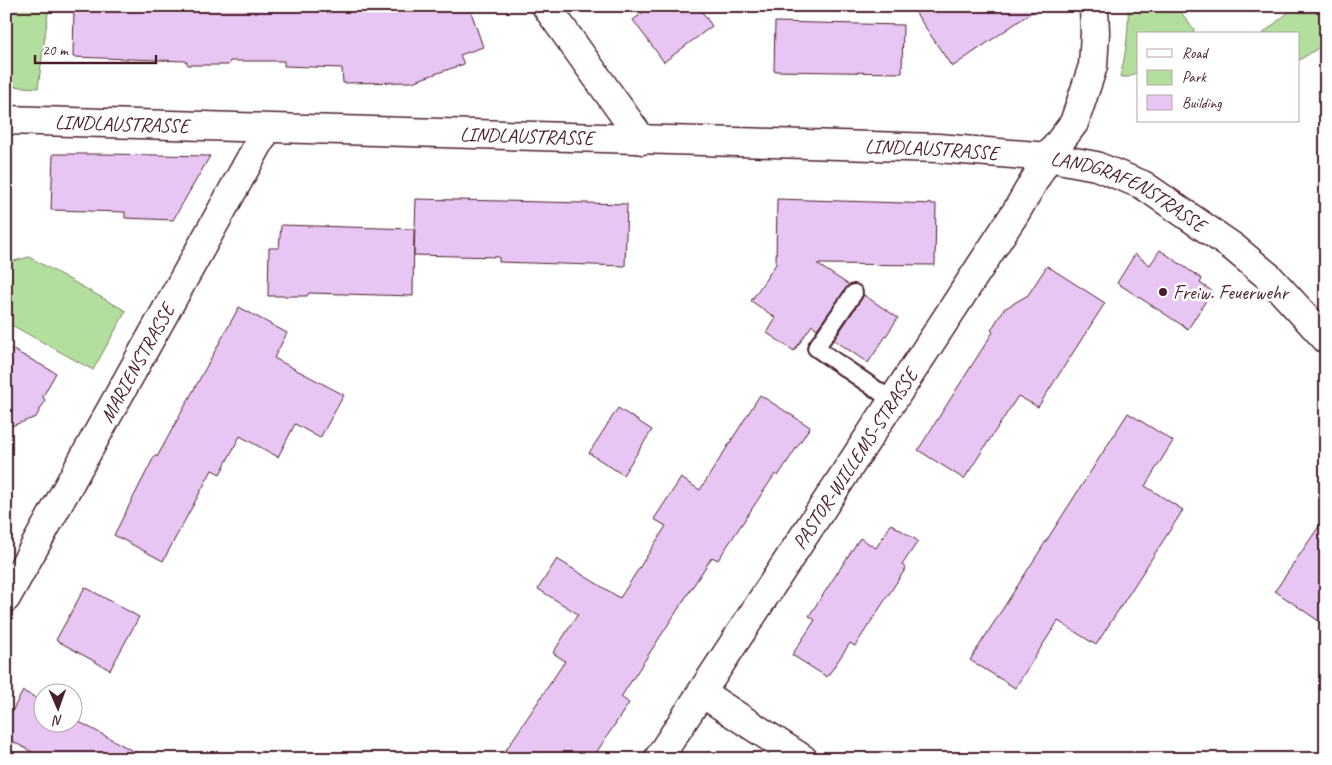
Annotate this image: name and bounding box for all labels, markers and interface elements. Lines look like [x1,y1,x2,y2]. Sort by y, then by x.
scale bar [35,32,156,64]
legend [1137,32,1300,122]
text: 20 m [42,41,69,60]
text: Road [1182,44,1209,63]
text: Park [1182,68,1207,87]
text: Building [1182,94,1222,113]
street label: LINDLAUSTRASSE [55,109,192,139]
street label: LINDLAUSTRASSE [459,122,597,151]
street label: LINDLAUSTRASSE [864,134,1002,166]
street label: LANDGRAFENSTRASSE [1049,146,1213,239]
place label: Freiw. Feuerwehr [1173,280,1290,305]
marker: Freiw. Feuerwehr [1157,286,1169,298]
street label: MARIENSTRASSE [94,297,182,427]
street label: PASTOR-WILLEMS-STRASSE [787,361,925,554]
north arrow [32,682,82,732]
text: N [51,712,63,729]

